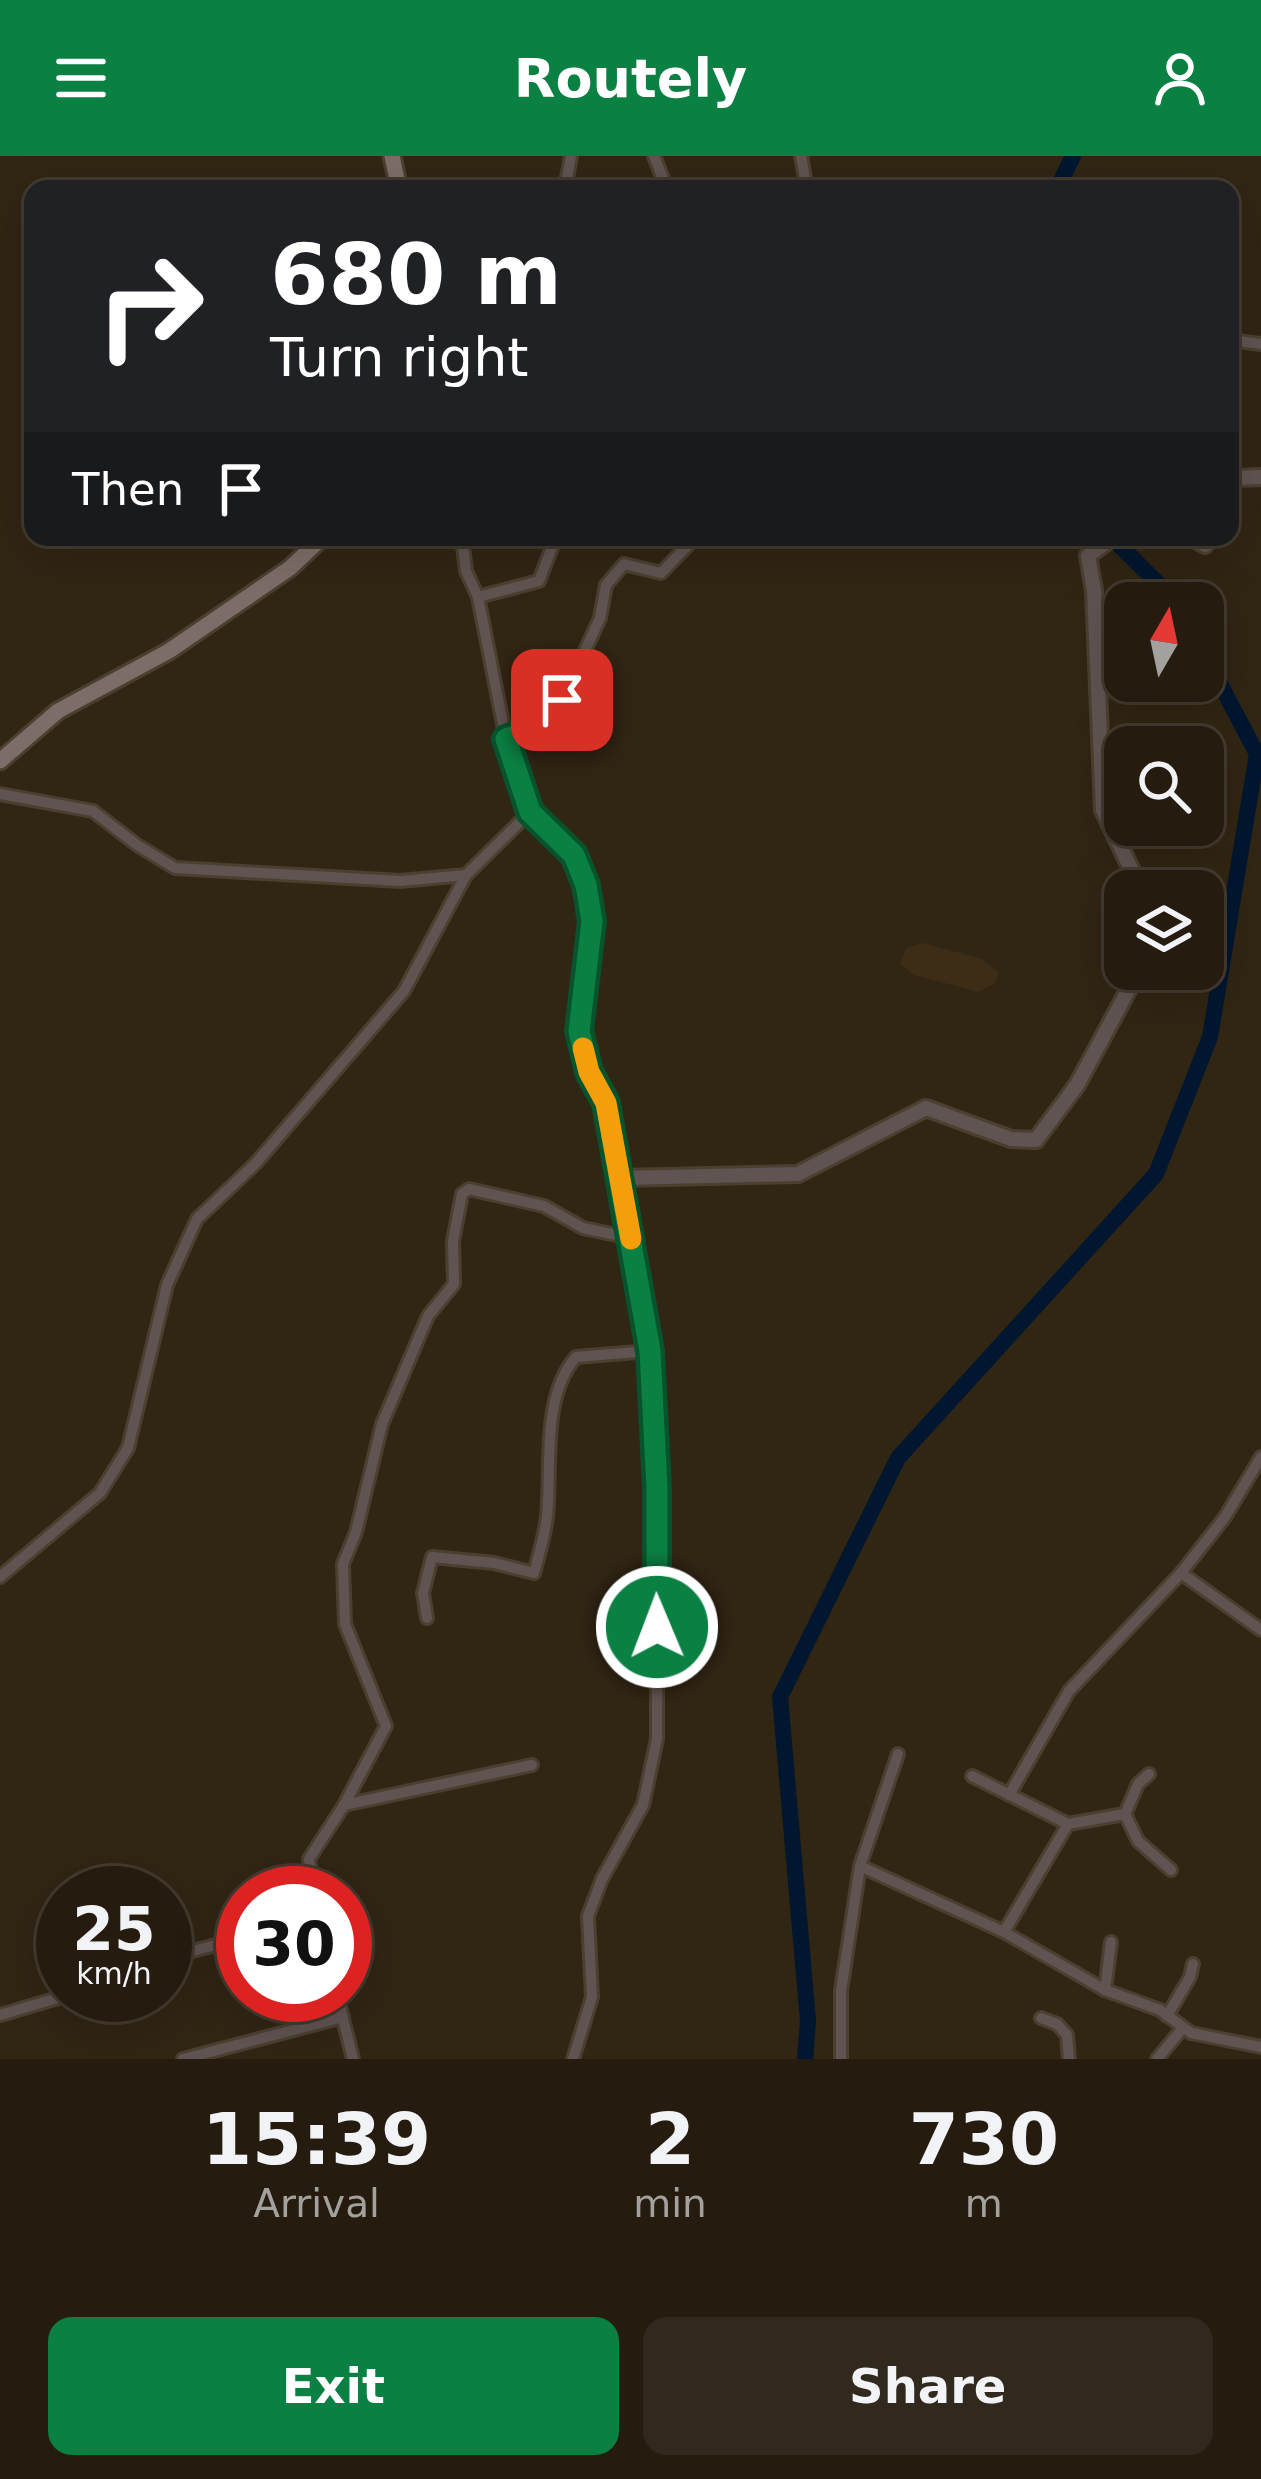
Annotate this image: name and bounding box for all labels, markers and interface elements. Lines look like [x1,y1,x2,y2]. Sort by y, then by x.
icon: menu [48,45,114,111]
icon: person [1147,45,1213,111]
text: Routely [514,47,747,110]
text: 680 m [270,226,562,324]
icon: right [72,228,228,384]
text: Turn right [270,326,529,389]
icon: arrive [208,456,274,522]
text: Then [72,463,184,516]
north arrow [1104,582,1224,702]
map controls [1104,582,1224,990]
pin [511,649,613,751]
icon: arrive [529,667,595,733]
button: search [1104,726,1224,846]
button: layers [1104,870,1224,990]
position arrow [594,1564,720,1690]
speed limit sign: 30 [216,1866,372,2022]
text: 25 [72,1894,156,1964]
text: km/h [76,1956,152,1991]
text: 15:39 [202,2097,431,2181]
text: 2 [645,2097,695,2181]
text: 730 [909,2097,1059,2181]
text: Arrival [253,2181,380,2226]
text: min [633,2181,707,2226]
text: m [965,2181,1003,2226]
button: Exit [48,2317,619,2455]
button: Share [643,2317,1213,2455]

